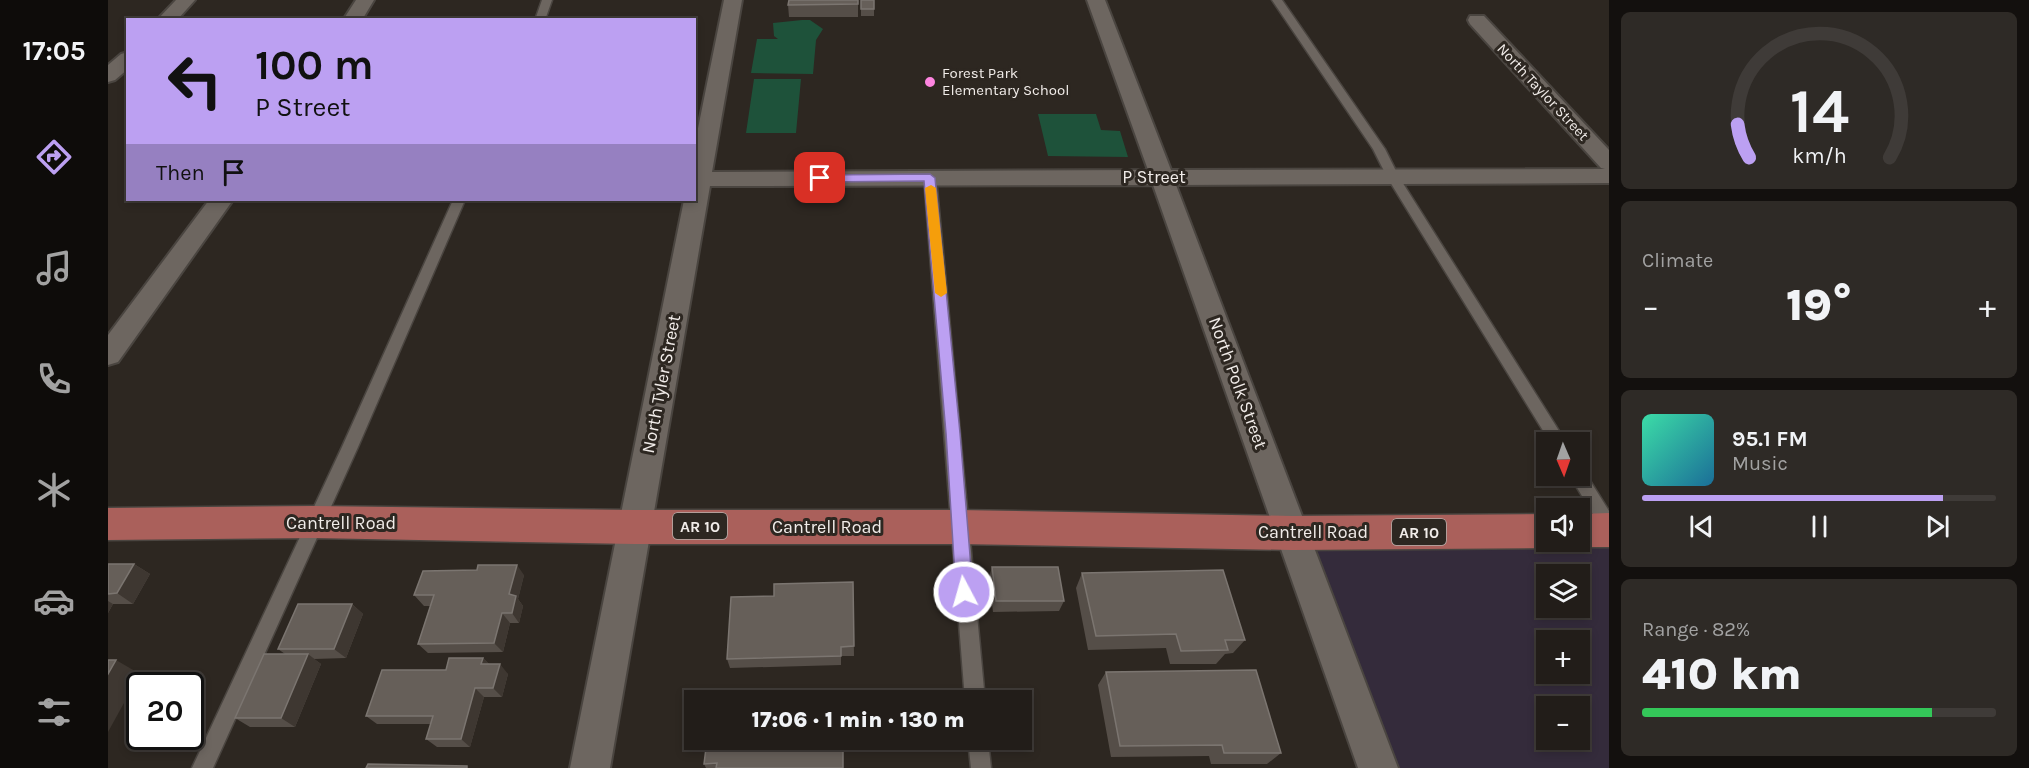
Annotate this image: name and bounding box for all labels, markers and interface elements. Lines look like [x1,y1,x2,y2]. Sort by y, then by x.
text: 17:05 [22,35,86,67]
text: 100 m [255,40,374,90]
street label: North Taylor Street [1493,40,1593,145]
icon: left [156,42,234,120]
place label: Forest Park Elementary School [942,64,1069,99]
marker: Forest Park Elementary School [923,75,937,89]
text: 14 [1789,75,1849,148]
text: P Street [255,91,350,123]
icon: directions [33,136,75,178]
text: km/h [1792,143,1846,168]
pin [794,152,845,203]
icon: arrive [217,156,250,189]
text: Then [156,160,205,186]
icon: arrive [803,161,836,194]
street label: P Street [1122,166,1186,188]
icon: music [33,247,75,289]
text: Climate [1642,249,1713,272]
text: 19° [1786,279,1852,331]
text: − [1642,287,1659,325]
text: + [1979,287,1996,325]
street label: North Tyler Street [637,312,685,455]
street label: North Polk Street [1204,314,1272,452]
icon: phone [33,358,75,400]
text: 95.1 FM [1732,426,1808,452]
north arrow [1536,432,1590,486]
map controls [1536,432,1590,750]
text: Music [1732,452,1788,475]
icon: climate [33,469,75,511]
button: sound [1536,498,1590,552]
icon: previous [1685,510,1718,543]
icon: pause [1803,510,1836,543]
icon: next [1921,510,1954,543]
street label: Cantrell Road [286,512,396,534]
road number: AR 10 [673,513,727,539]
street label: Cantrell Road [772,516,882,538]
road number: AR 10 [1392,519,1446,545]
street label: Cantrell Road [1258,521,1368,543]
position arrow [932,560,996,624]
button: layers [1536,564,1590,618]
icon: car [33,580,75,622]
text: Range · 82% [1642,618,1750,641]
button: + [1536,630,1590,684]
text: 410 km [1642,648,1802,700]
speed limit sign: 20 [126,672,204,750]
icon: filters [33,691,75,733]
button: − [1536,696,1590,750]
text: 17:06 · 1 min · 130 m [751,707,965,733]

